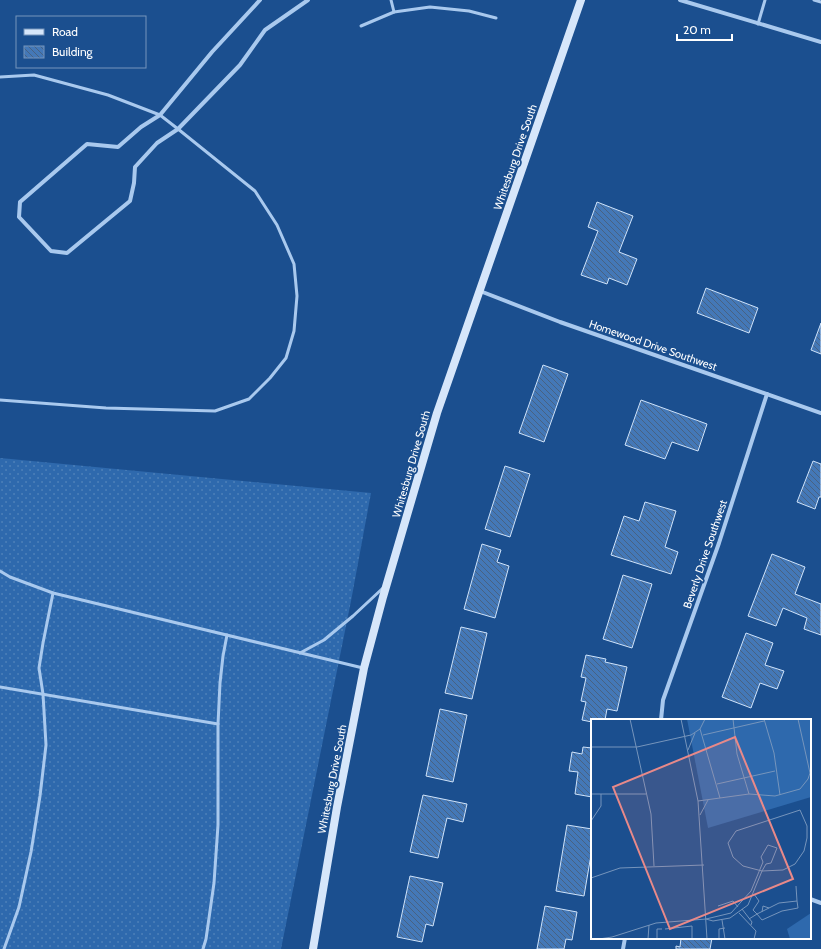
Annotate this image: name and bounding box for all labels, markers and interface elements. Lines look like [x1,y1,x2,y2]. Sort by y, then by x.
legend [16,16,146,68]
scale bar [677,16,732,42]
text: 20 m [683,22,711,37]
text: Road [52,24,78,39]
text: Building [52,44,94,59]
street label: Whitesburg Drive South [490,102,540,212]
street label: Homewood Drive Southwest [587,317,719,374]
street label: Whitesburg Drive South [389,409,433,519]
street label: Beverly Drive Southwest [680,498,730,610]
inset map [591,719,811,939]
street label: Whitesburg Drive South [315,723,349,835]

